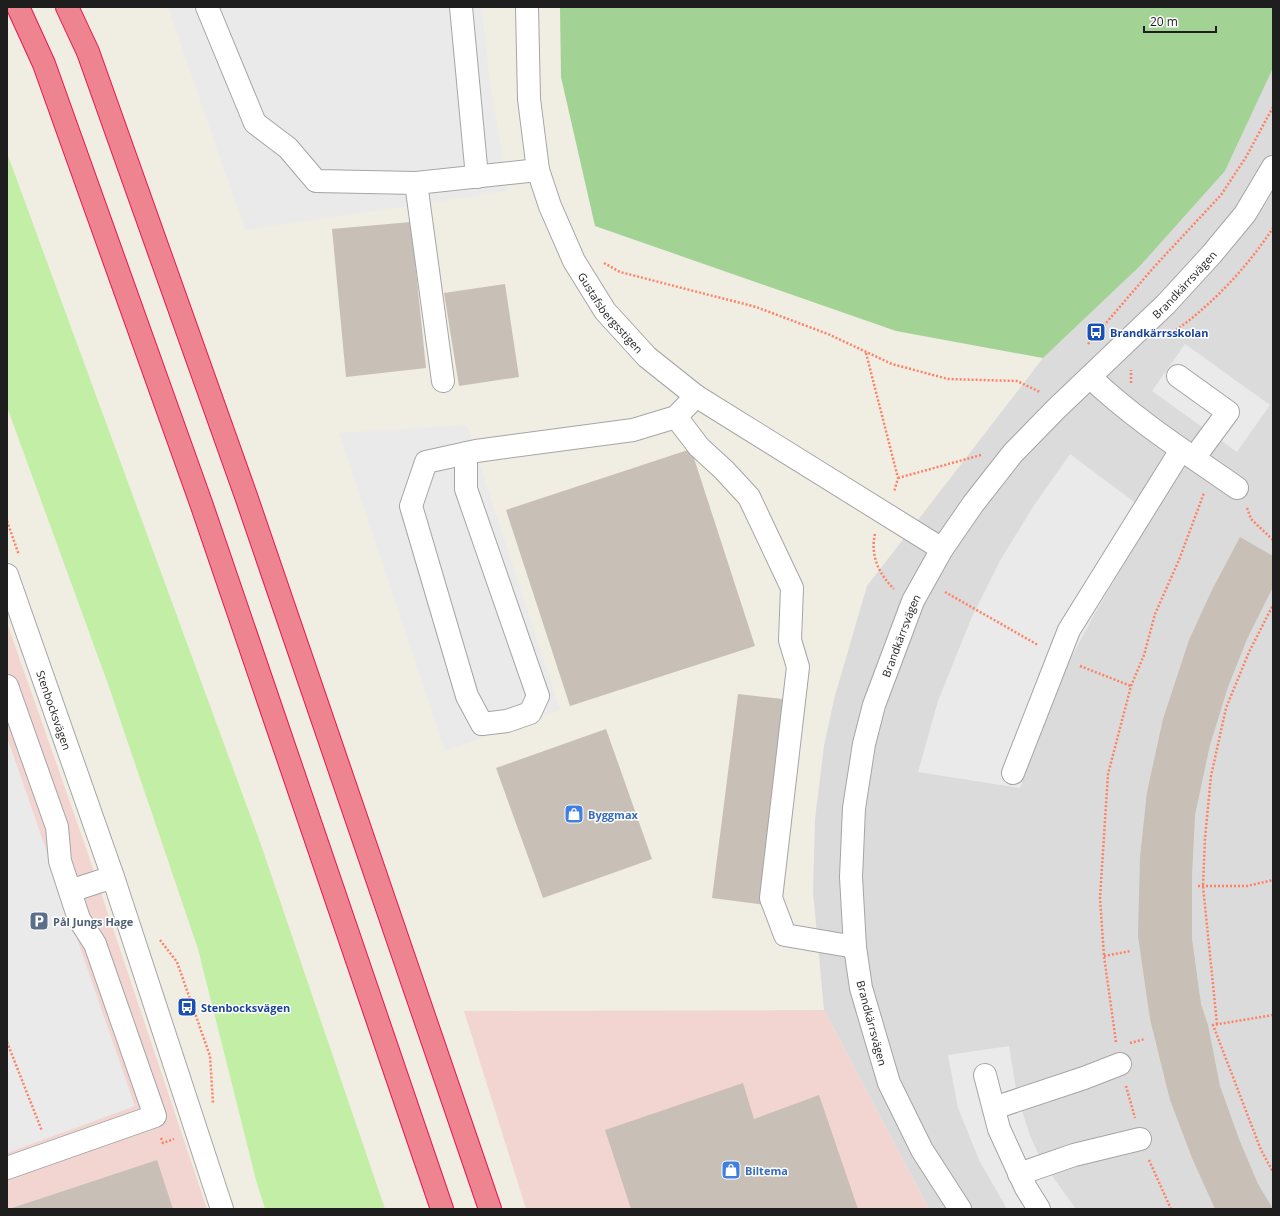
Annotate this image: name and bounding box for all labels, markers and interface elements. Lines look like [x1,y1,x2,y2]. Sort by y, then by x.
scale bar [1144,8,1216,34]
text: 20 m [1150,13,1178,30]
street label: Brandkärrsvägen [1148,247,1219,321]
street label: Gustafsbergsstigen [575,269,647,356]
bus stop icon: Brandkärrsskolan [1085,321,1107,343]
place label: Brandkärrsskolan [1110,325,1208,340]
street label: Brandkärrsvägen [878,591,923,679]
street label: Stenbocksvägen [34,668,75,752]
shop icon: Byggmax [563,803,585,825]
place label: Byggmax [588,807,639,822]
parking icon: Pål Jungs Hage [28,910,50,932]
place label: Pål Jungs Hage [53,914,134,929]
street label: Brandkärrsvägen [853,979,891,1067]
bus stop icon: Stenbocksvägen [176,996,198,1018]
place label: Stenbocksvägen [201,1000,290,1015]
shop icon: Biltema [720,1159,742,1181]
place label: Biltema [745,1163,788,1178]

